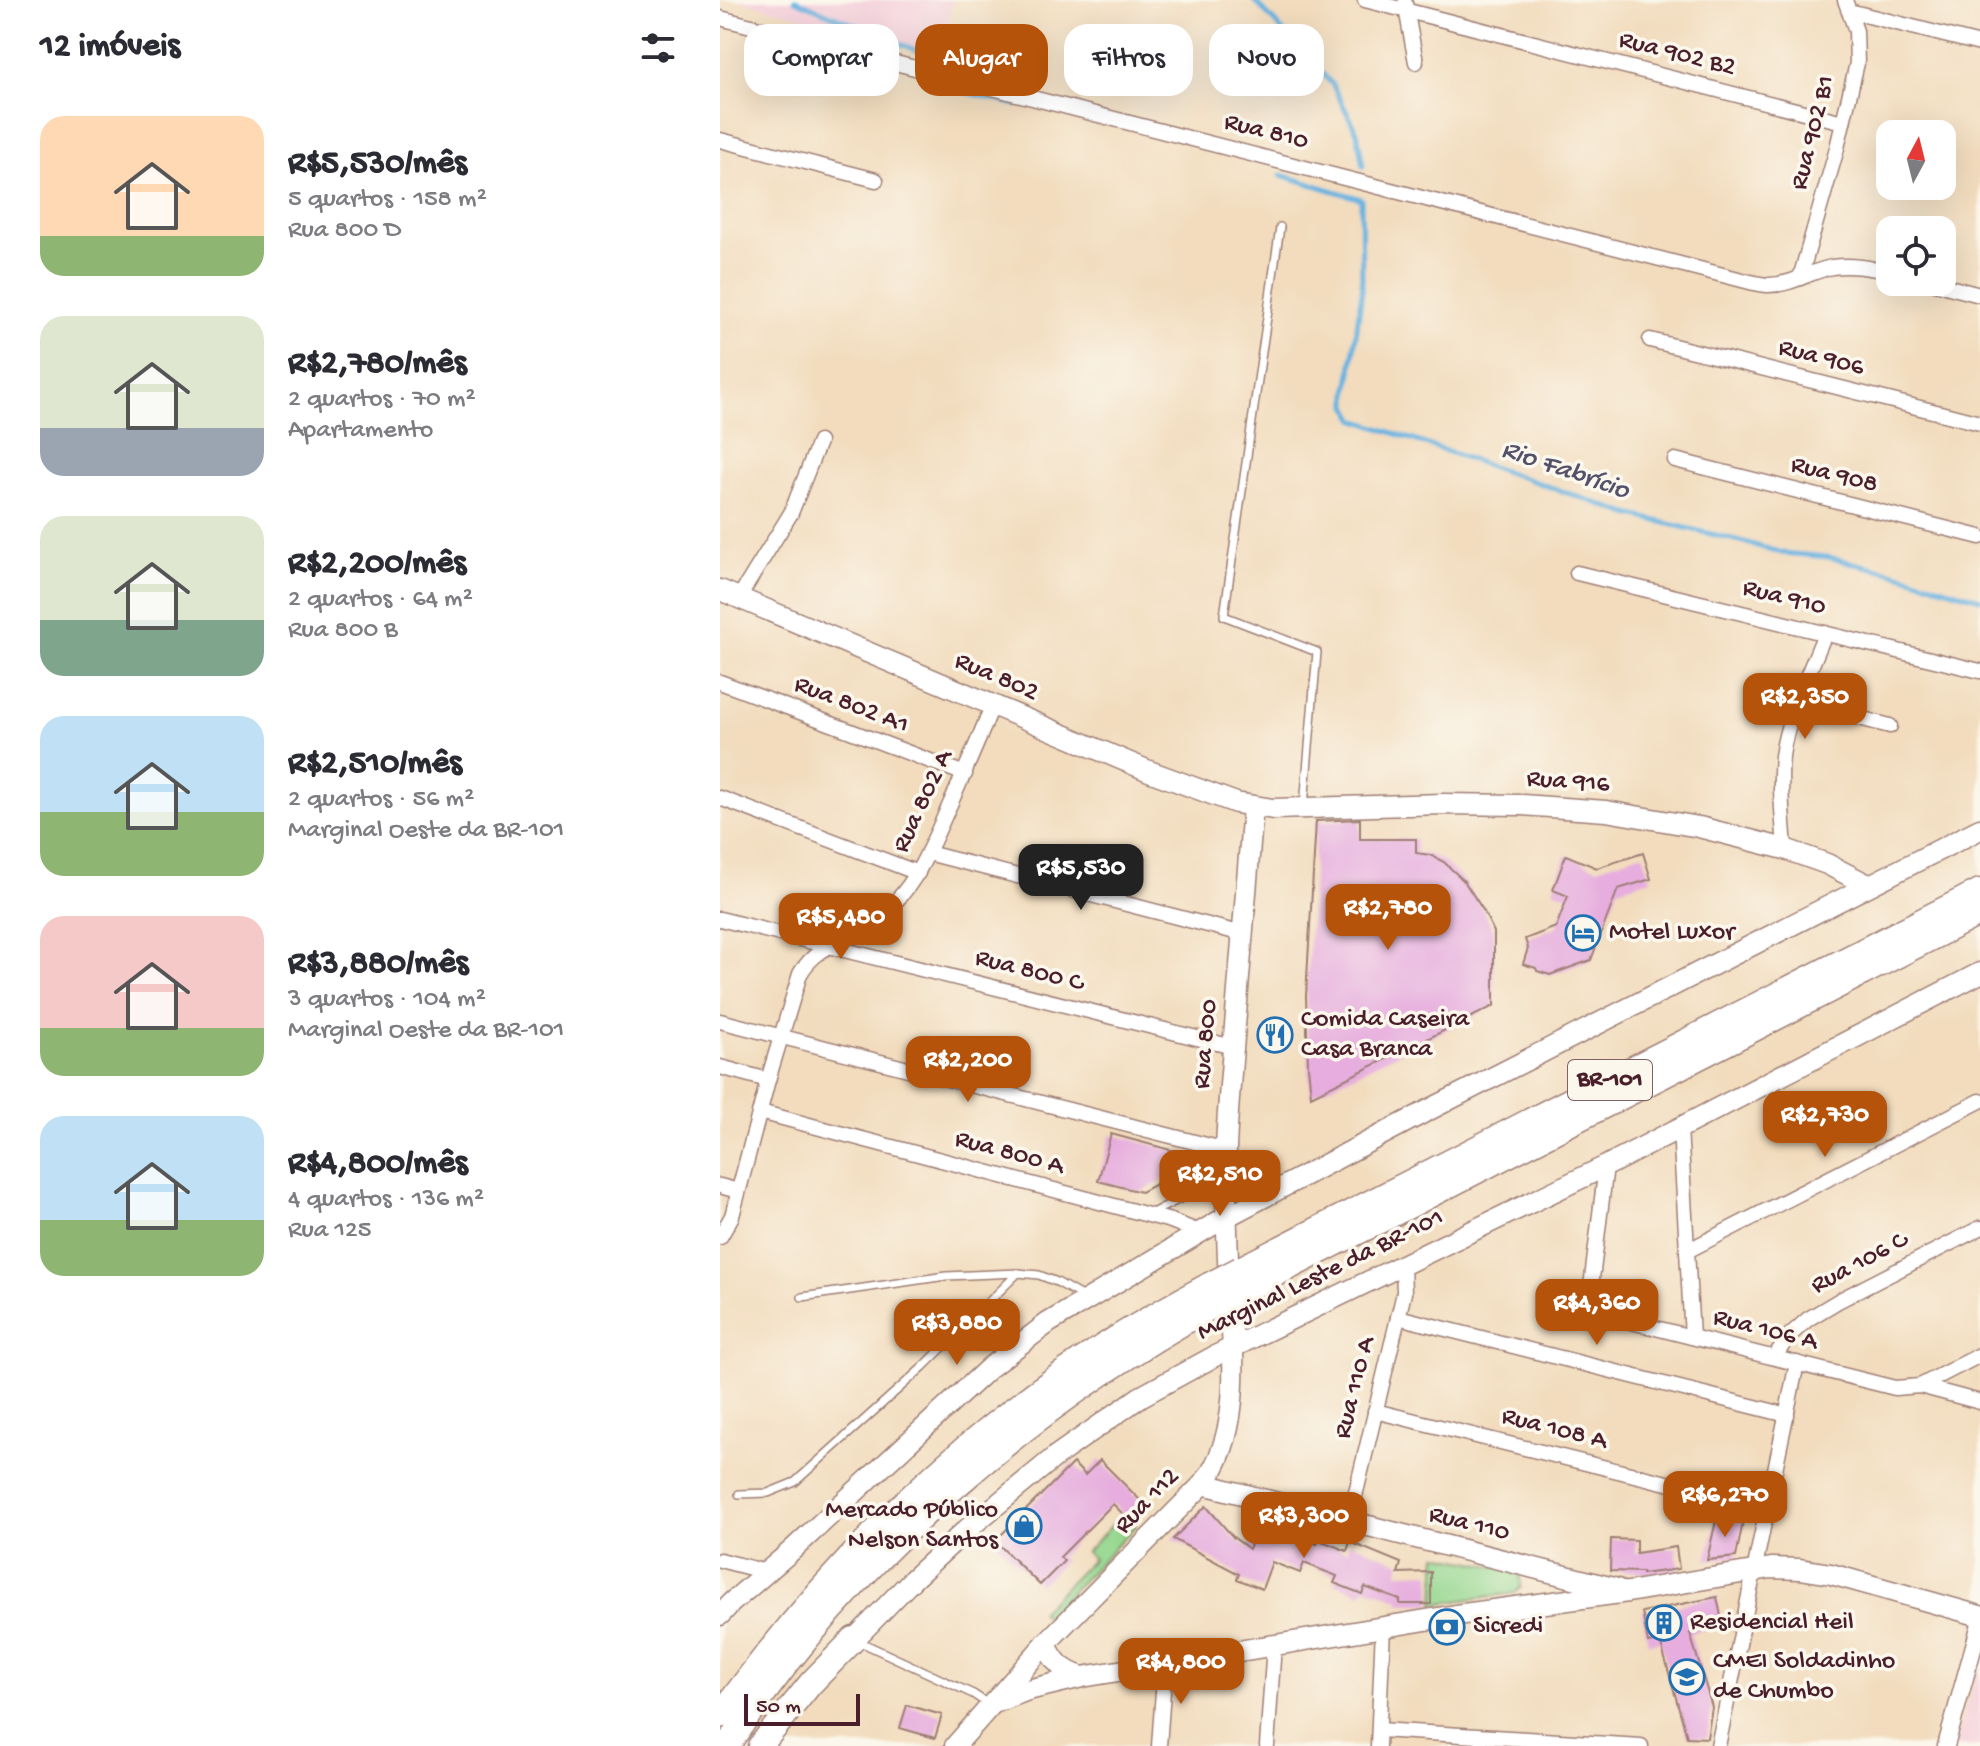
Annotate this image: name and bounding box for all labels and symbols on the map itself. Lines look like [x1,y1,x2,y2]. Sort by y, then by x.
street label: Rua 902 B2 [1615,26,1739,85]
street label: Rua 902 B1 [1785,73,1843,193]
street label: Rua 810 [1221,108,1312,158]
north arrow [1876,120,1956,200]
street label: Rua 906 [1775,333,1868,385]
water label: Rio Fabrício [1497,434,1634,509]
street label: Rua 908 [1787,450,1881,502]
street label: Rua 910 [1739,574,1829,624]
street label: Rua 802 [949,647,1043,710]
street label: Rua 802 A1 [789,670,913,742]
pin: R$2,350 [1731,673,1879,741]
street label: Rua 802 A [887,744,962,858]
street label: Rua 916 [1525,765,1611,801]
pin: R$5,530 [1007,844,1155,912]
pin: R$2,780 [1314,884,1462,952]
pin: R$5,480 [767,893,915,961]
hotel icon: Motel Luxor [1564,914,1602,952]
place label: Motel Luxor [1609,918,1737,949]
street label: Rua 800 C [972,944,1088,1001]
street label: Rua 800 [1188,997,1226,1090]
place label: Comida Caseira Casa Branca [1301,1005,1471,1066]
restaurant icon: Comida Caseira Casa Branca [1256,1016,1294,1054]
pin: R$2,200 [894,1036,1042,1104]
road number: BR-101 [1568,1060,1652,1100]
pin: R$2,730 [1751,1091,1899,1159]
street label: Rua 800 A [951,1125,1069,1184]
pin: R$2,510 [1146,1150,1294,1218]
street label: Marginal Leste da BR-101 [1193,1203,1449,1349]
street label: Rua 106 C [1806,1225,1915,1302]
pin: R$4,360 [1523,1279,1671,1347]
pin: R$3,880 [883,1299,1031,1367]
street label: Rua 106 A [1710,1303,1822,1359]
street label: Rua 110 A [1328,1332,1384,1442]
street label: Rua 108 A [1498,1402,1611,1458]
street label: Rua 112 [1109,1462,1187,1542]
pin: R$6,270 [1651,1471,1799,1539]
pin: R$3,300 [1230,1492,1378,1560]
place label: Mercado Público Nelson Santos [825,1496,999,1557]
street label: Rua 110 [1425,1500,1513,1550]
shop icon: Mercado Público Nelson Santos [1005,1507,1043,1545]
building icon: Residencial Heil [1645,1604,1683,1642]
bank icon: Sicredi [1428,1608,1466,1646]
place label: Residencial Heil [1690,1608,1854,1639]
place label: Sicredi [1473,1612,1543,1643]
pin: R$4,800 [1107,1638,1255,1706]
place label: CMEI Soldadinho de Chumbo [1713,1647,1895,1708]
school or university icon: CMEI Soldadinho de Chumbo [1668,1658,1706,1696]
scale bar [744,1690,860,1726]

